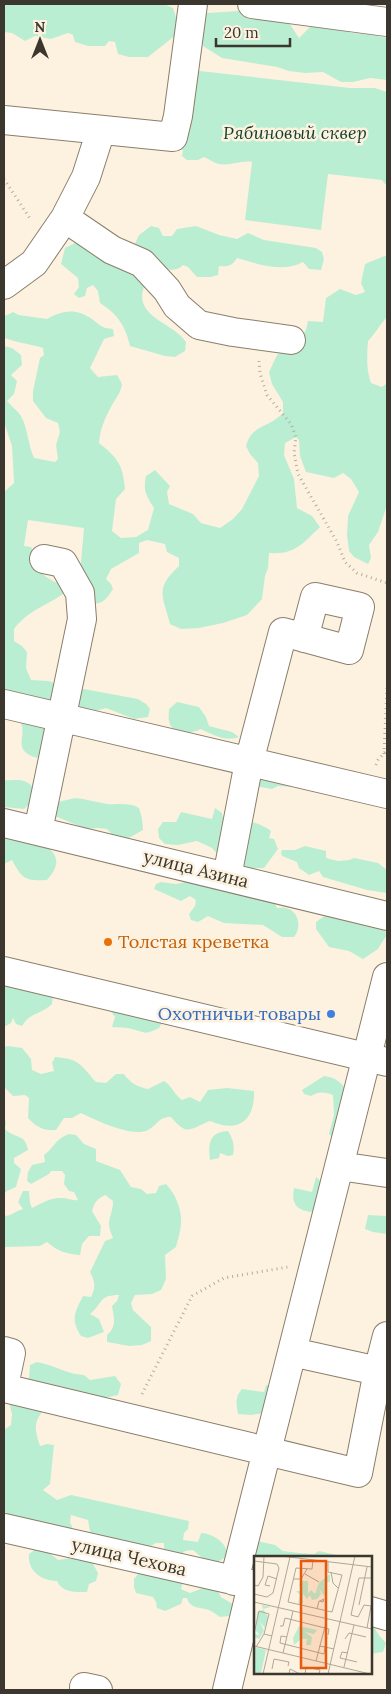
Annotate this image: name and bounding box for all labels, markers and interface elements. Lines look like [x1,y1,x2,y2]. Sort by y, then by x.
north arrow [15,15,65,65]
scale bar [216,15,290,47]
text: N [35,18,46,36]
text: 20 m [224,23,259,42]
park label: Рябиновый сквер [223,121,367,144]
street label: улица Азина [141,844,251,893]
place label: Толстая креветка [118,930,269,953]
marker: Толстая креветка [102,936,114,948]
place label: Охотничьи товары [158,1002,321,1025]
marker: Охотничьи товары [325,1008,337,1020]
street label: улица Чехова [69,1532,189,1581]
inset map [254,1556,371,1674]

